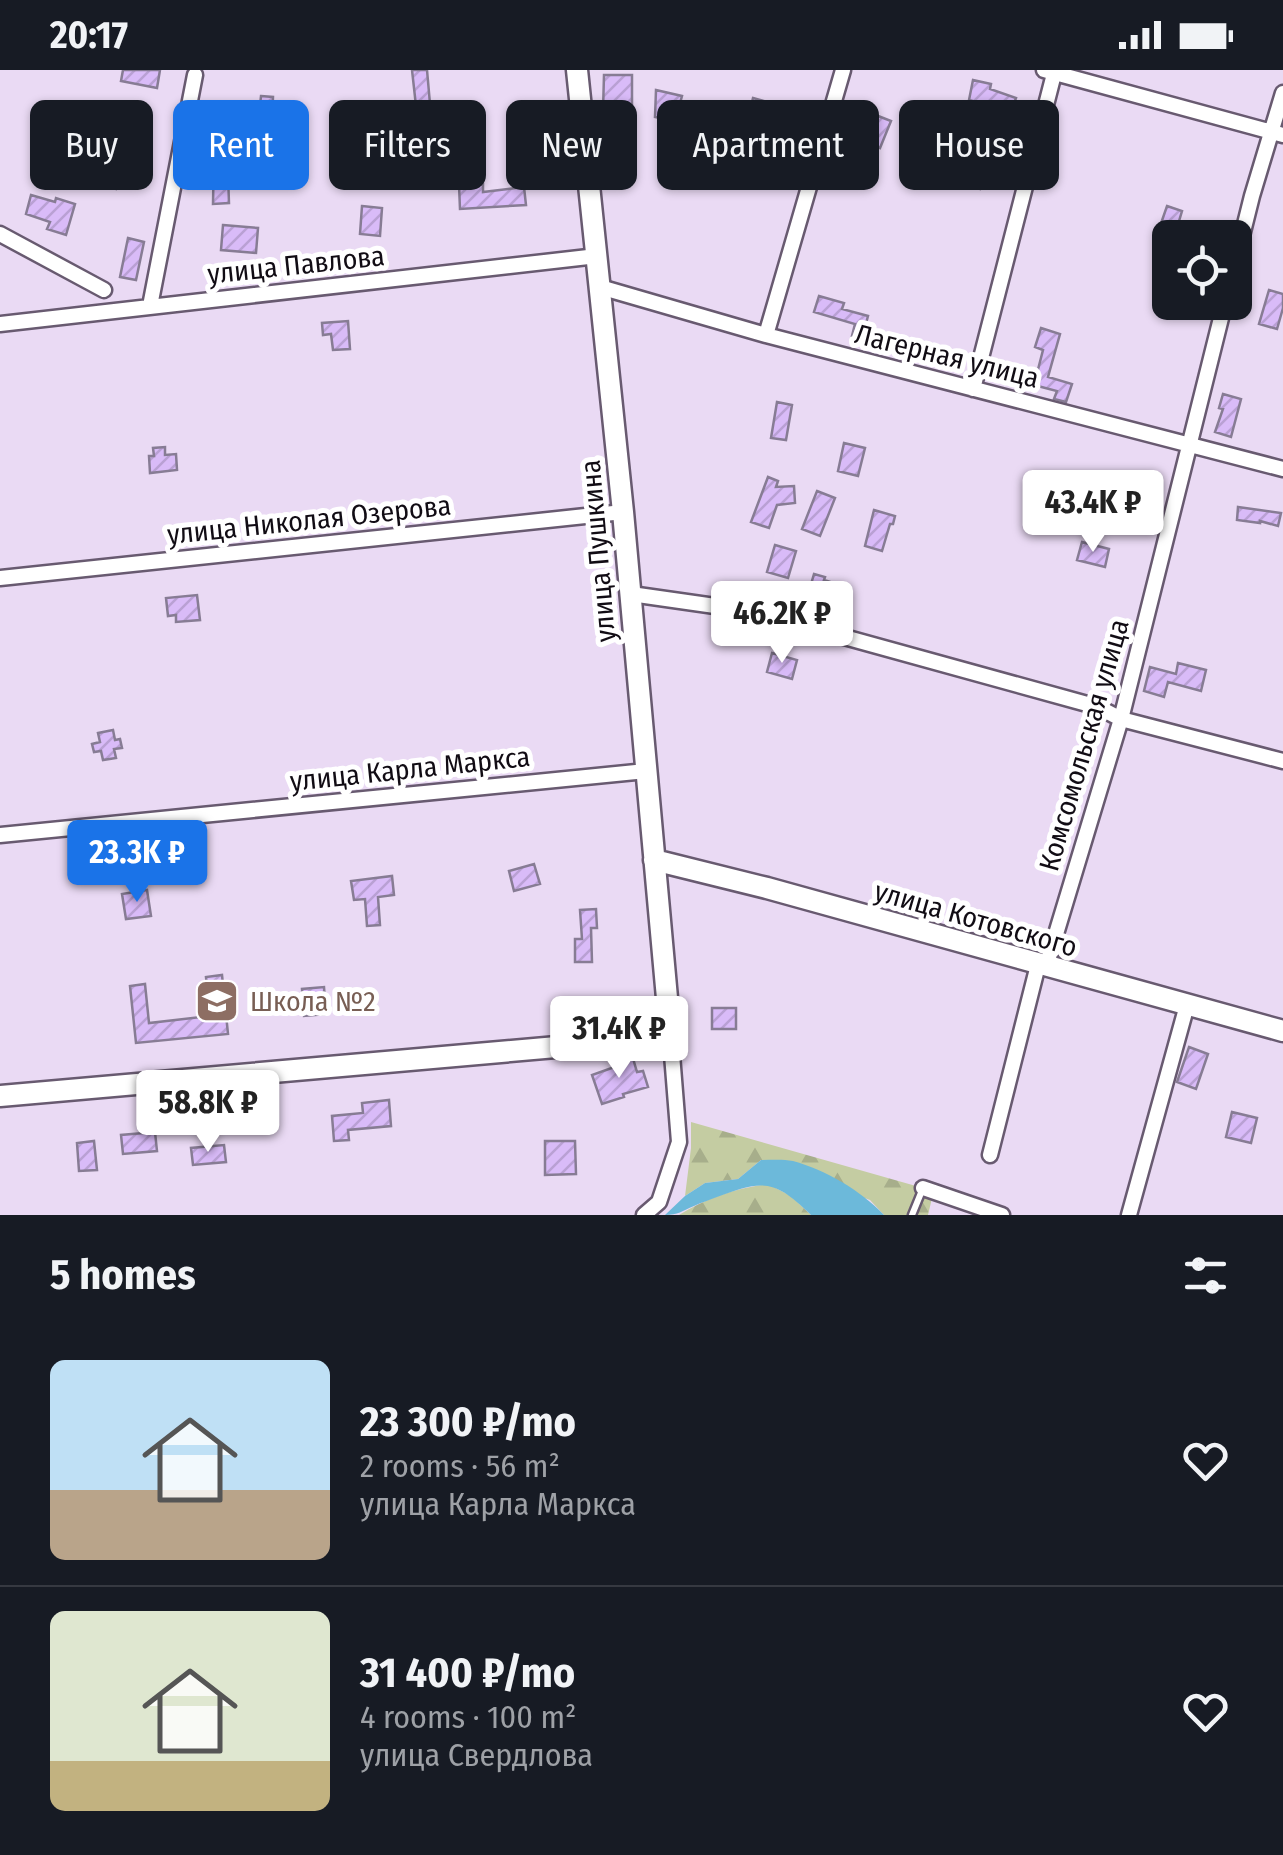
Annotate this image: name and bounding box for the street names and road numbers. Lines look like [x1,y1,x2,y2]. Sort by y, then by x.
street label: улица Павлова [206,239,386,291]
street label: Лагерная улица [852,317,1042,395]
street label: улица Пушкина [574,458,622,644]
street label: улица Николая Озерова [165,489,453,551]
street label: Комсомольская улица [1032,615,1136,875]
street label: улица Карла Маркса [288,740,532,798]
street label: улица Котовского [871,874,1081,964]

